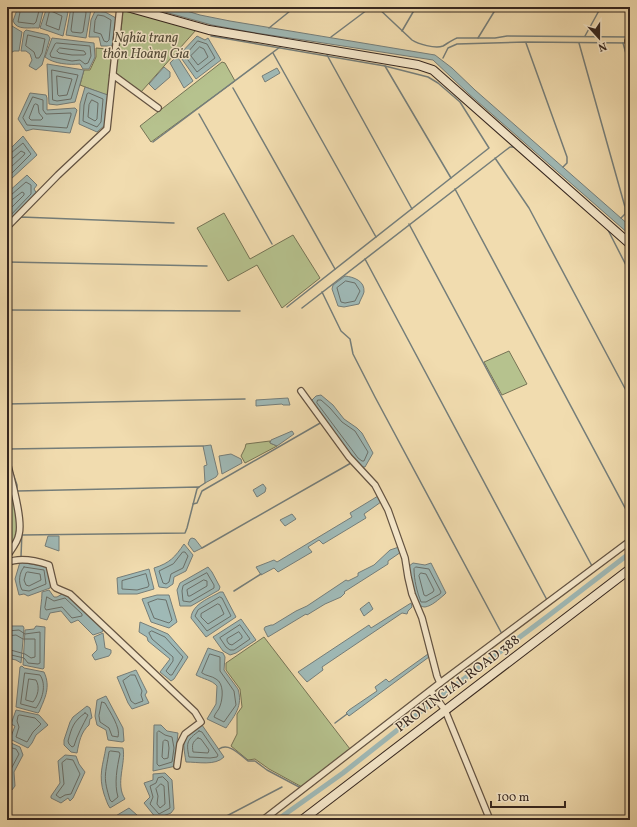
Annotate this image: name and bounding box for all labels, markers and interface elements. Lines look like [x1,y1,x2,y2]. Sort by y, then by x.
north arrow [579,18,619,58]
park label: Nghĩa trang thôn Hoàng Gia [103,29,190,64]
text: N [596,38,608,54]
street label: PROVINCIAL ROAD 388 [392,631,524,737]
scale bar [491,783,565,809]
text: 100 m [497,790,530,806]

